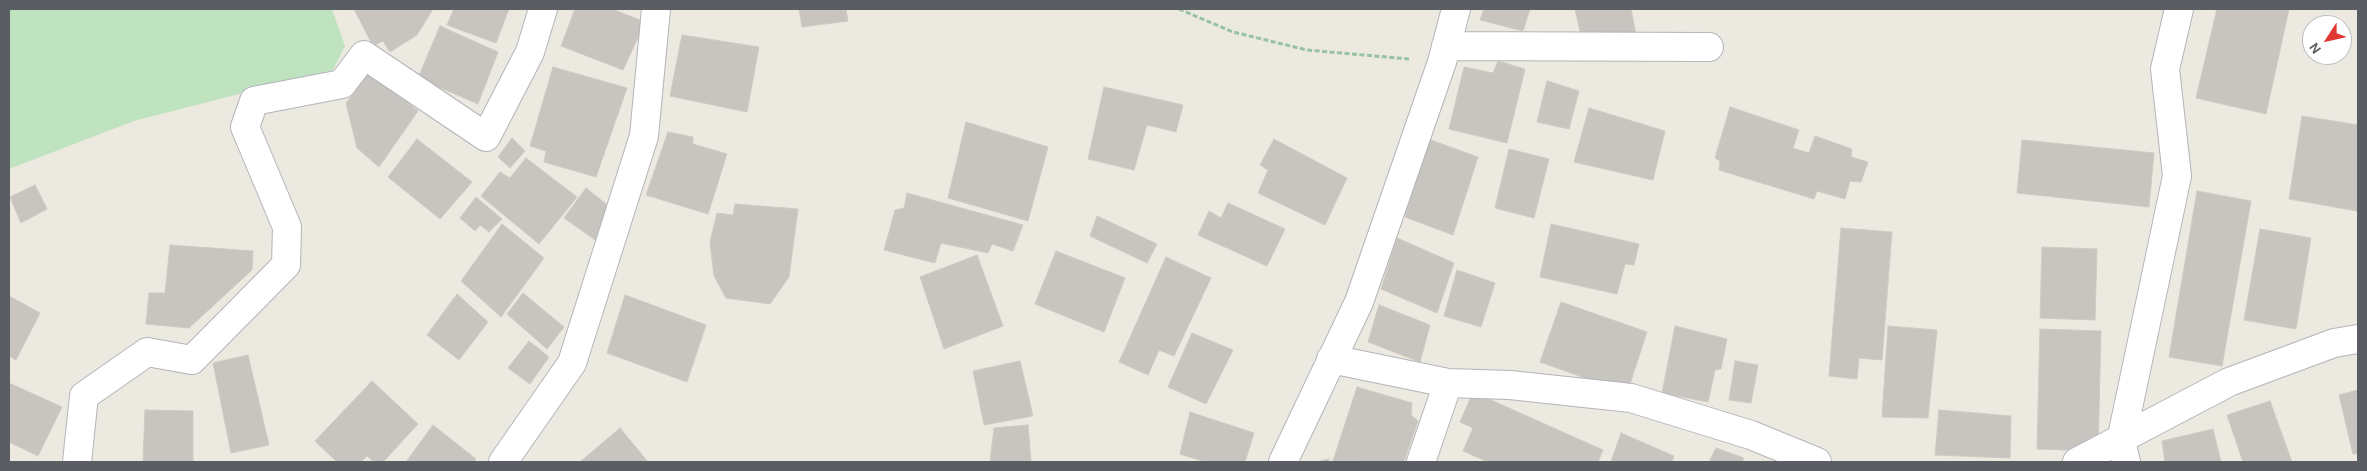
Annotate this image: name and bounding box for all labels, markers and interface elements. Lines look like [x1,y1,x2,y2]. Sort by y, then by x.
north arrow [2302,15,2352,65]
text: N [2305,39,2325,57]

